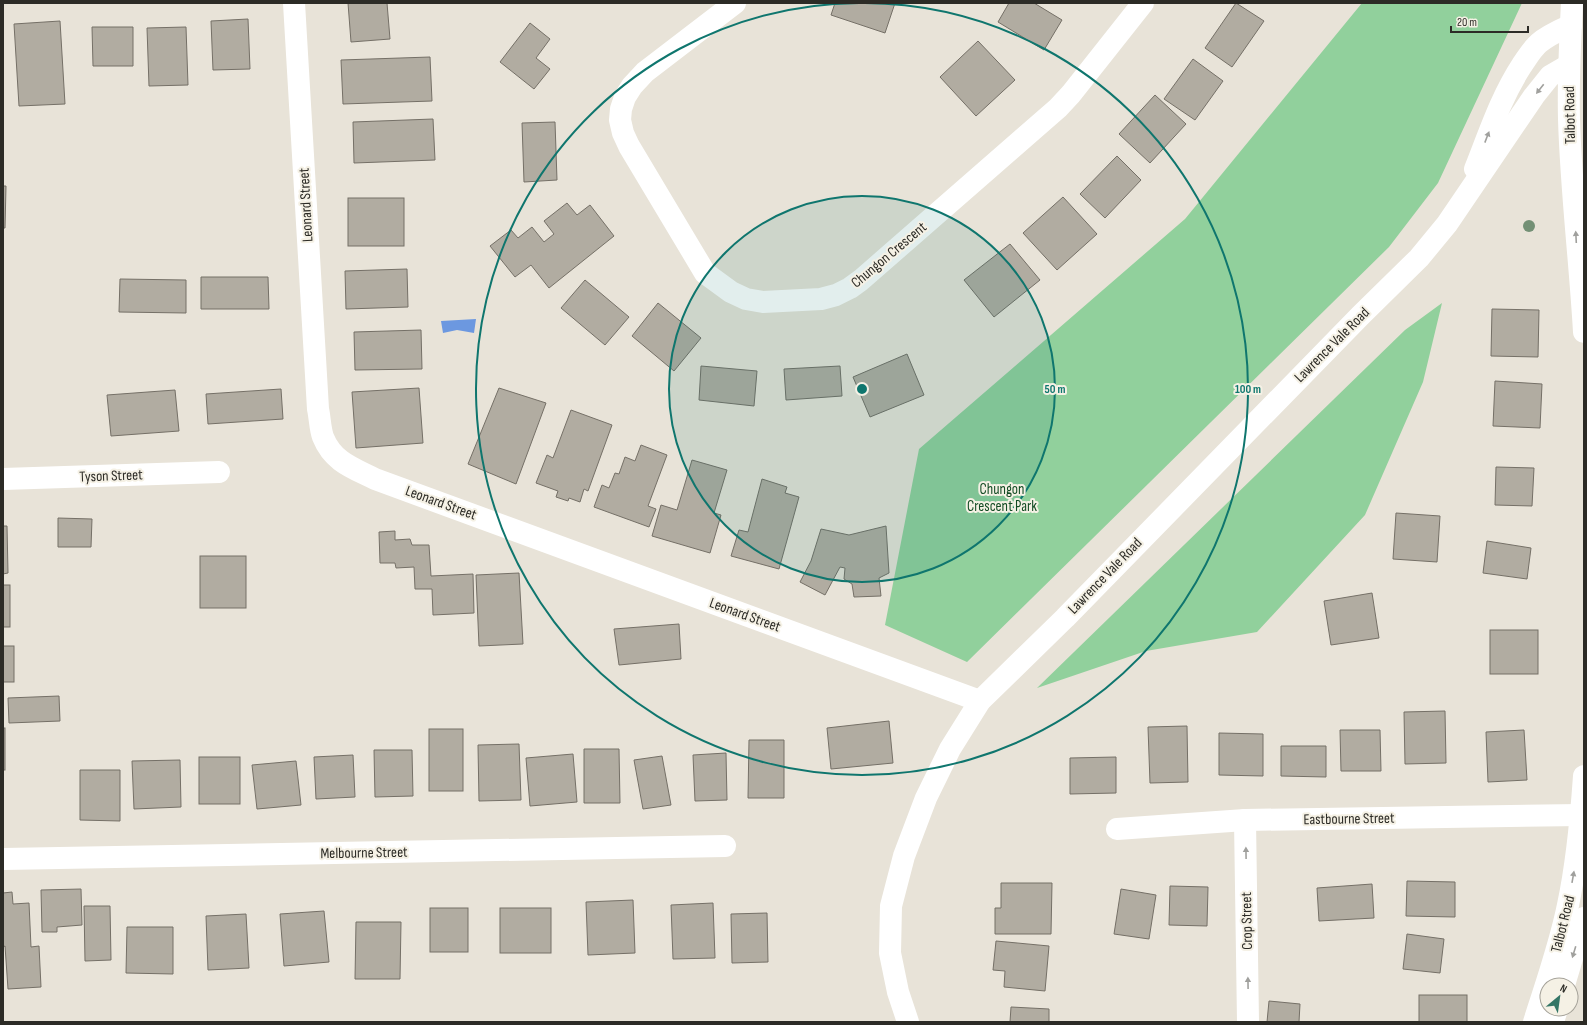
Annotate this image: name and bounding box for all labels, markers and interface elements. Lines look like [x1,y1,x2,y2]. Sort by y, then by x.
scale bar [1451,8,1528,34]
text: 20 m [1457,15,1477,30]
one-way arrow [1535,84,1544,95]
street label: Talbot Road [1560,86,1580,144]
one-way arrow [1485,131,1491,143]
street label: Leonard Street [295,167,317,243]
street label: Chungon Crescent [847,218,931,292]
one-way arrow [1573,230,1579,243]
street label: Lawrence Vale Road [1290,303,1374,387]
centre of rings [855,382,869,396]
text: 50 m [1045,382,1065,397]
text: 100 m [1235,382,1261,397]
street label: Tyson Street [79,465,143,487]
park label: Chungon Crescent Park [967,480,1037,516]
street label: Leonard Street [403,481,480,525]
street label: Lawrence Vale Road [1064,534,1146,618]
street label: Leonard Street [707,593,784,637]
street label: Eastbourne Street [1303,809,1395,829]
street label: Melbourne Street [320,843,408,863]
one-way arrow [1243,846,1249,859]
one-way arrow [1571,870,1577,883]
street label: Crop Street [1237,892,1257,950]
street label: Talbot Road [1547,894,1579,954]
one-way arrow [1571,946,1577,958]
one-way arrow [1245,976,1251,989]
north arrow [1539,977,1579,1017]
text: N [1558,982,1569,996]

